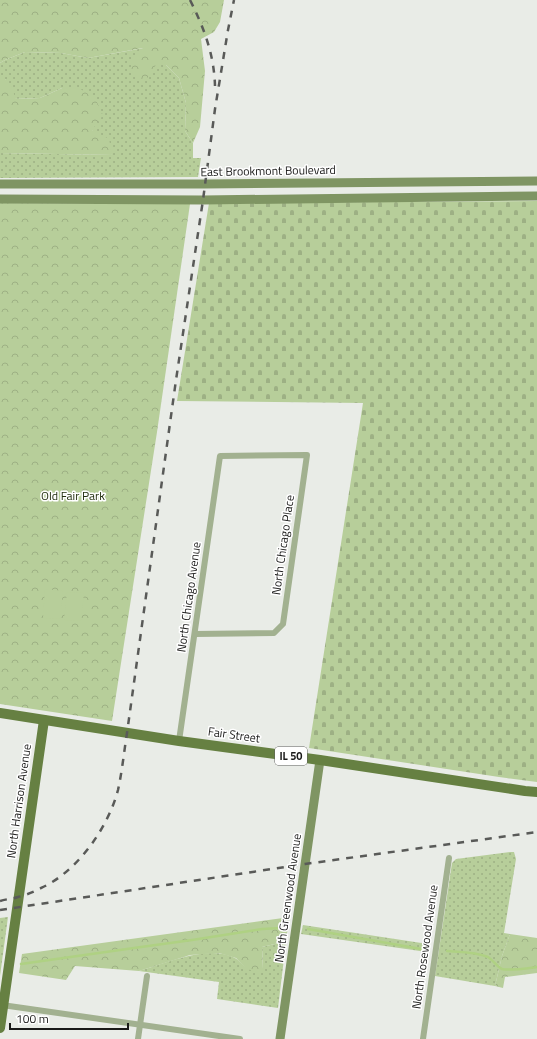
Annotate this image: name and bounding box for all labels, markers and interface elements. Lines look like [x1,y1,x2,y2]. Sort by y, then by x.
street label: East Brookmont Boulevard [200,160,336,181]
park label: Old Fair Park [41,486,105,505]
street label: North Chicago Place [266,494,299,596]
street label: North Chicago Avenue [171,540,206,653]
street label: Fair Street [207,721,262,748]
street label: North Harrison Avenue [1,742,36,859]
road number: IL 50 [275,747,307,765]
street label: North Greenwood Avenue [269,832,306,964]
street label: North Rosewood Avenue [406,884,443,1010]
scale bar [10,1005,128,1031]
text: 100 m [16,1009,49,1028]

